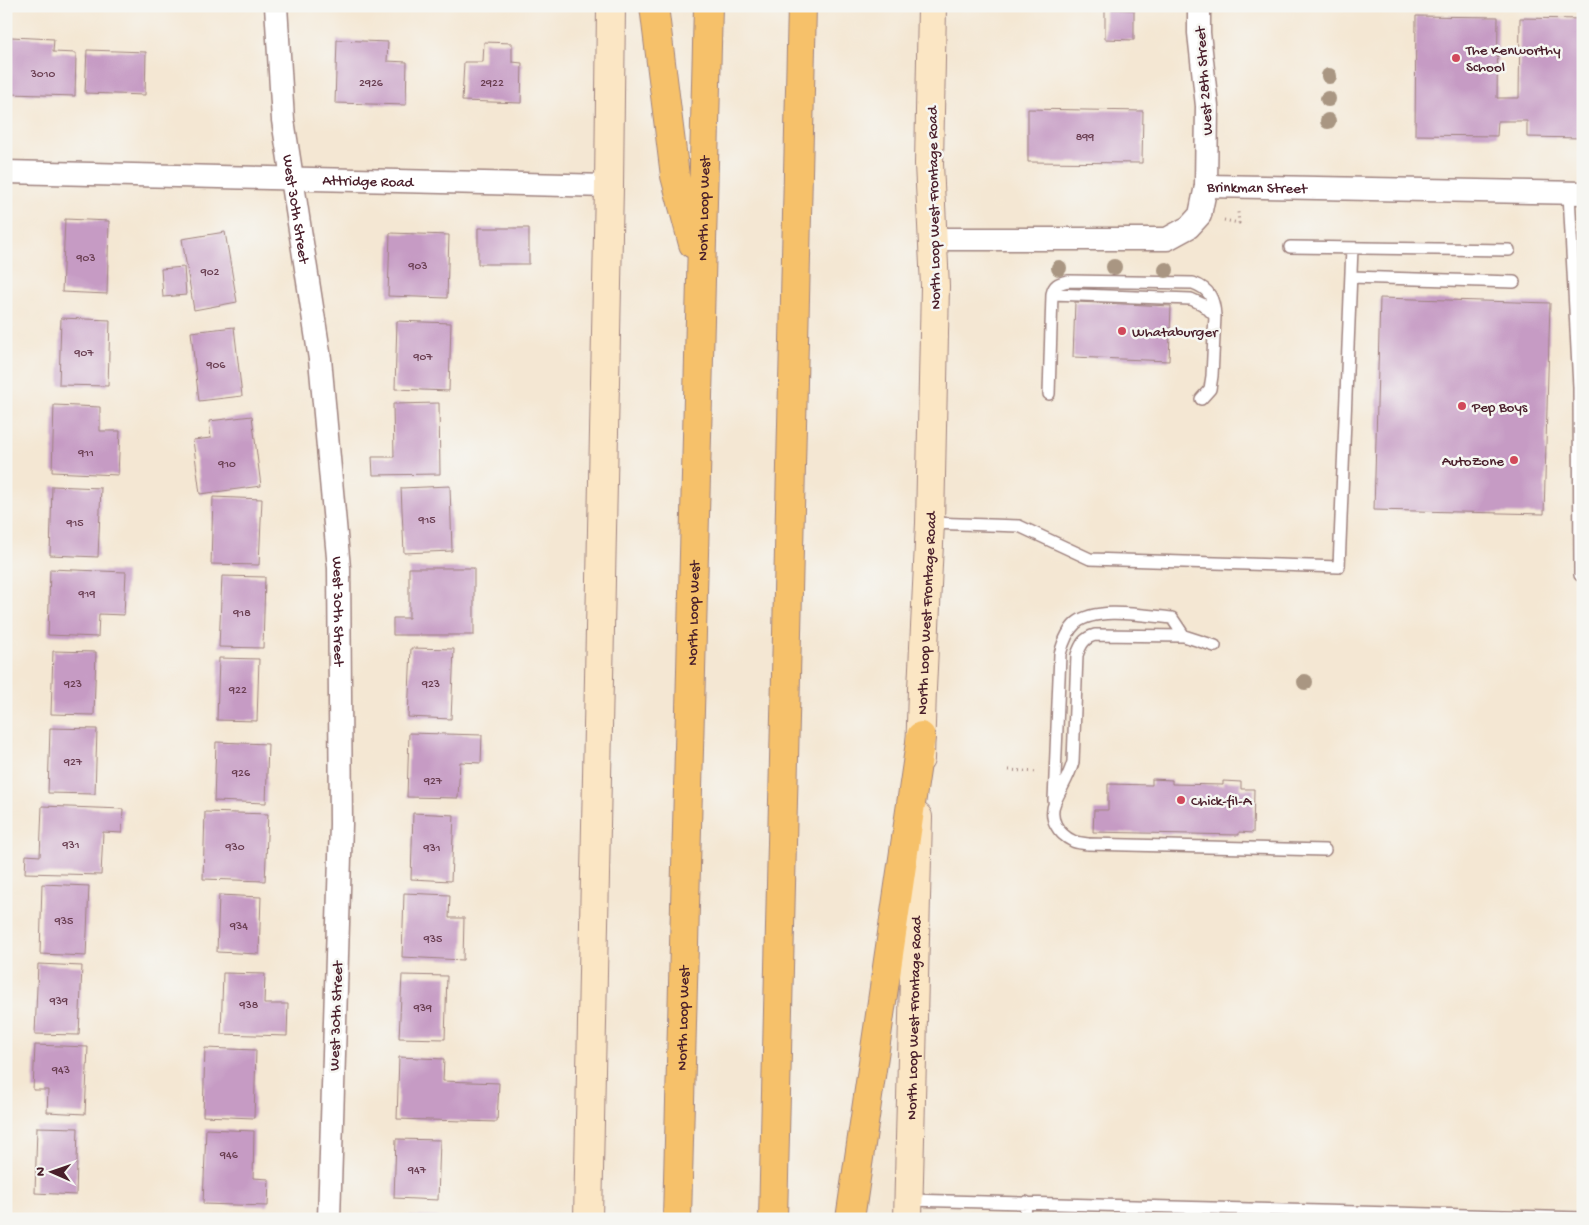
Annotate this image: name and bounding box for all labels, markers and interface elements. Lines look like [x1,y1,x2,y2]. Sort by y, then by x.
street label: West 28th Street [1192,24,1218,136]
place label: The Kenworthy School [1465,42,1561,77]
marker: The Kenworthy School [1450,52,1462,64]
house number: 3010 [30,68,56,82]
house number: 2926 [359,77,384,91]
house number: 2922 [480,77,504,91]
street label: North Loop West Frontage Road [924,105,946,310]
house number: 899 [1076,131,1094,145]
street label: West 30th Street [277,153,312,267]
street label: North Loop West [694,154,715,261]
street label: Attridge Road [322,172,415,192]
street label: Brinkman Street [1206,179,1309,199]
house number: 903 [75,252,96,266]
house number: 903 [407,260,428,274]
house number: 902 [200,266,219,280]
place label: Whataburger [1132,324,1219,342]
marker: Whataburger [1116,325,1128,337]
house number: 907 [73,347,94,361]
house number: 907 [412,351,433,365]
house number: 906 [206,359,226,373]
place label: Pep Boys [1471,399,1528,417]
marker: Pep Boys [1456,400,1468,412]
house number: 911 [77,447,94,461]
place label: AutoZone [1442,453,1504,471]
marker: AutoZone [1508,454,1520,466]
house number: 910 [217,458,236,472]
street label: North Loop West Frontage Road [914,510,941,715]
house number: 915 [417,514,436,528]
house number: 915 [65,517,84,531]
street label: West 30th Street [327,556,347,668]
street label: North Loop West [684,559,705,666]
house number: 919 [78,588,95,602]
house number: 918 [232,607,251,621]
house number: 923 [63,678,82,692]
house number: 923 [421,678,440,692]
house number: 922 [228,684,247,698]
house number: 927 [63,756,83,770]
house number: 926 [231,767,251,781]
house number: 927 [423,775,443,789]
place label: Chick-fil-A [1191,793,1253,811]
marker: Chick-fil-A [1175,794,1187,806]
house number: 931 [61,839,80,853]
house number: 930 [224,841,245,855]
house number: 931 [422,842,441,856]
house number: 935 [54,915,73,929]
street label: North Loop West Frontage Road [903,915,927,1120]
house number: 934 [229,920,248,934]
house number: 935 [423,933,442,947]
street label: West 30th Street [326,959,348,1071]
street label: North Loop West [674,964,695,1071]
house number: 939 [49,995,68,1009]
house number: 938 [239,999,259,1013]
house number: 939 [413,1002,432,1016]
house number: 943 [51,1064,70,1078]
north arrow [28,1148,78,1198]
house number: 946 [219,1149,239,1163]
house number: 947 [407,1164,427,1178]
text: N [33,1167,50,1176]

